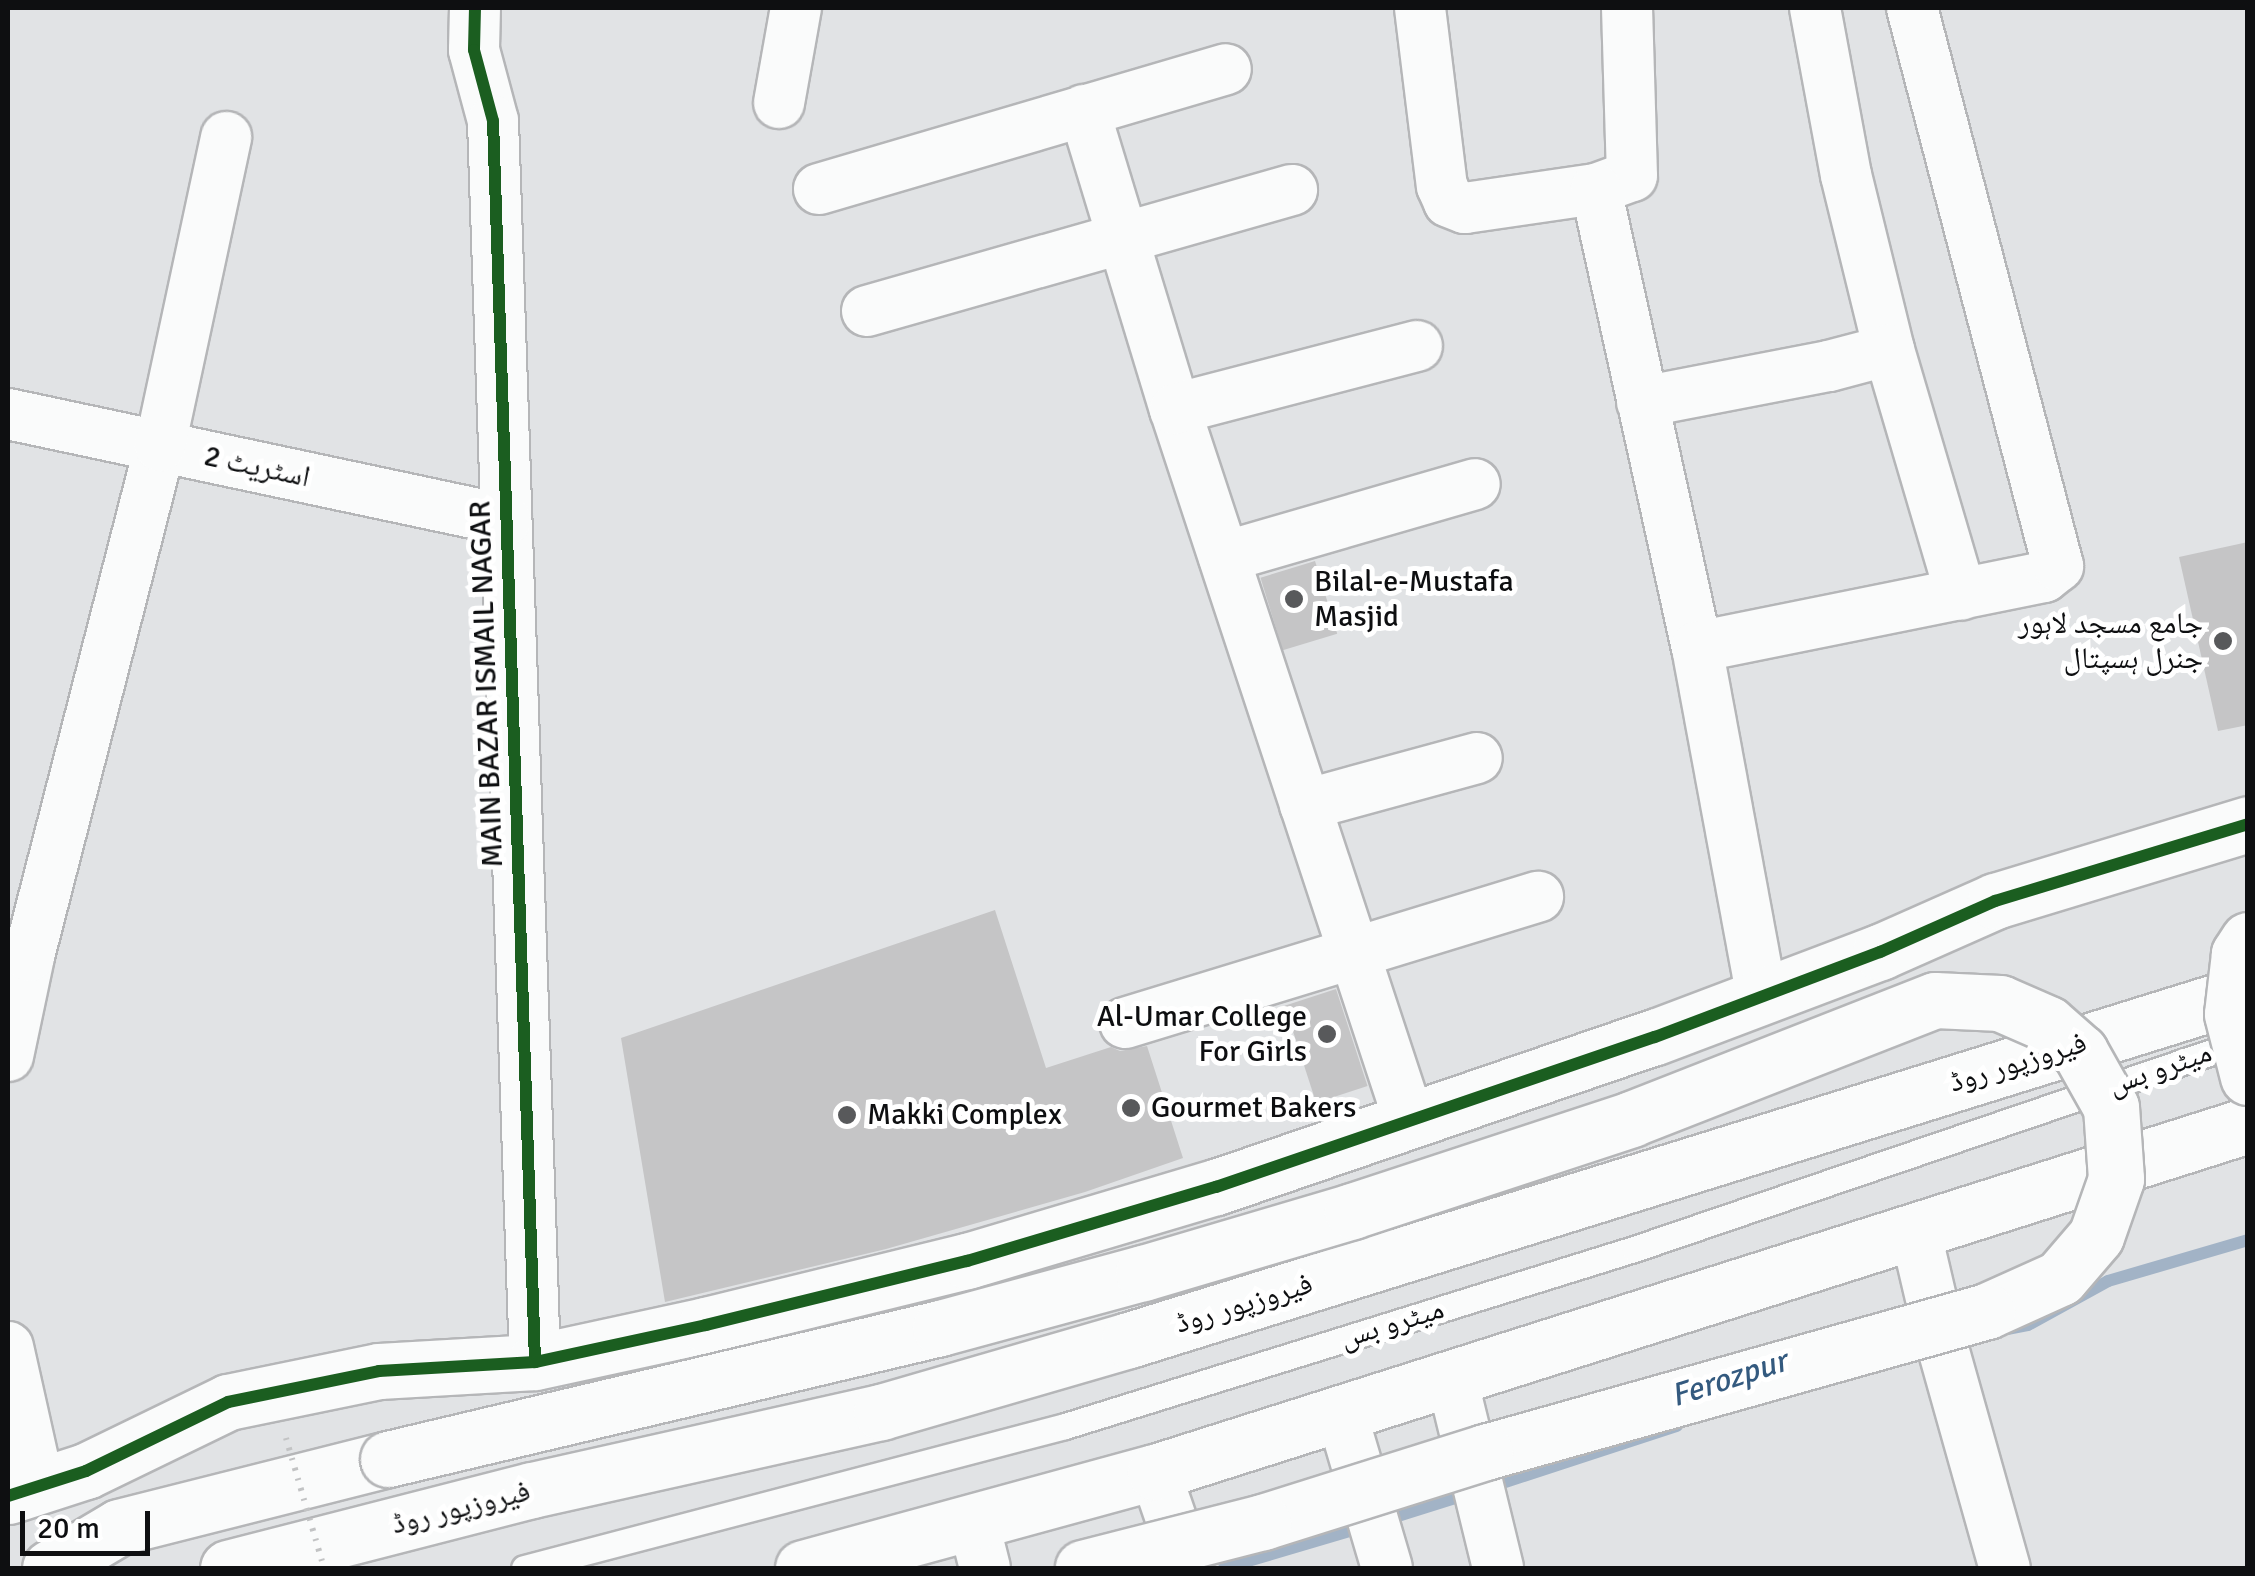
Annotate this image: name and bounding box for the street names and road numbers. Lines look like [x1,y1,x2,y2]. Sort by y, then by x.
street label: اسٹریٹ 2 [201,438,313,496]
street label: MAIN BAZAR ISMAIL NAGAR [463,500,511,868]
street label: فیروزپور روڈ [1945,1025,2091,1101]
street label: میٹرو بس [2104,1035,2216,1103]
street label: فیروزپور روڈ [1171,1266,1317,1342]
street label: میٹرو بس [1336,1291,1448,1357]
street label: فیروزپور روڈ [388,1473,534,1543]

